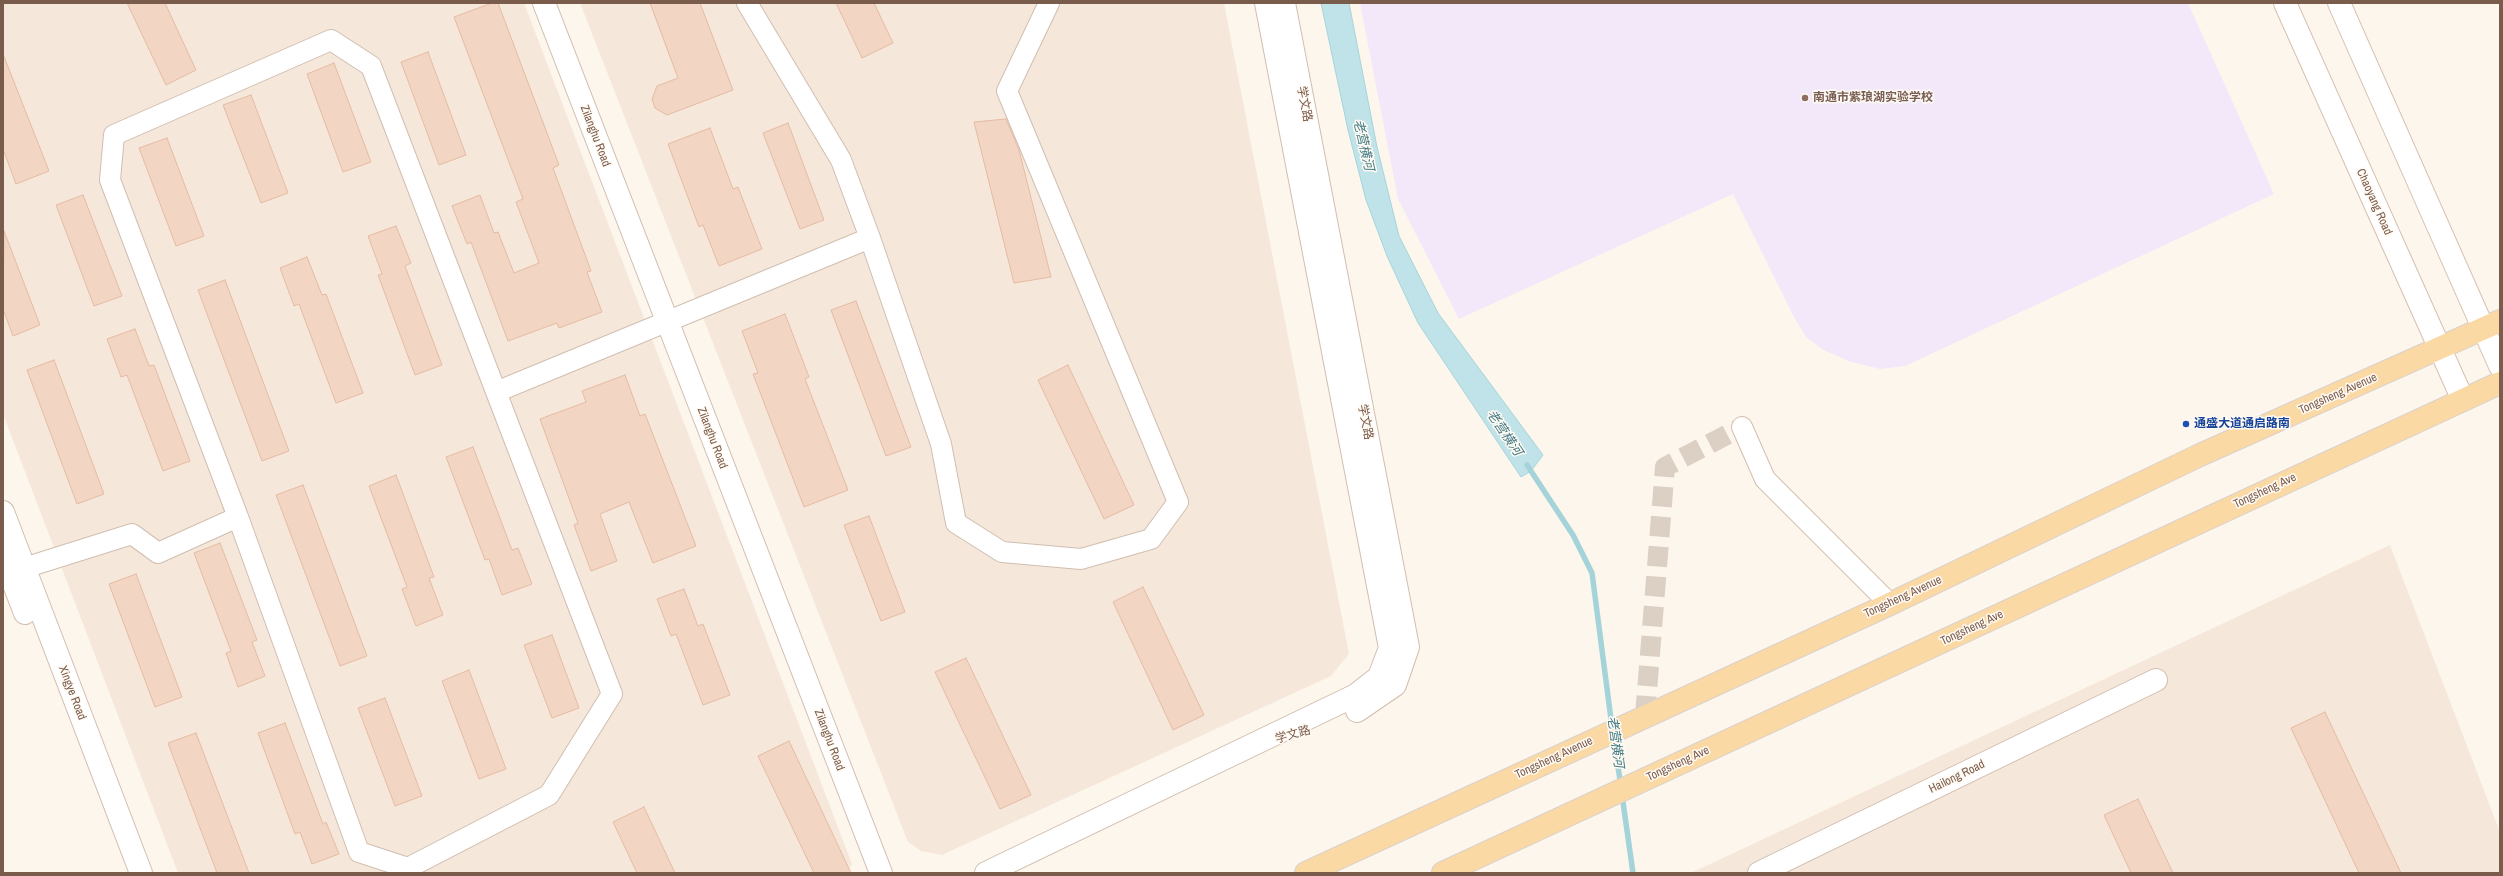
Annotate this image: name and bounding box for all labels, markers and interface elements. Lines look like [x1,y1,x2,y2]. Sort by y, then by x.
street label: 学文路 [1293,85,1315,123]
place label: 南通市紫琅湖实验学校 [1813,91,1933,105]
marker: 南通市紫琅湖实验学校 [1800,93,1810,103]
street label: Zilanghu Road [577,103,613,169]
water label: 老营横河 [1350,118,1376,172]
street label: Chaoyang Road [2353,167,2395,237]
street label: Tongsheng Avenue [2297,370,2379,418]
street label: 学文路 [1354,403,1376,441]
street label: Zilanghu Road [694,405,730,471]
water label: 老营横河 [1483,407,1525,459]
place label: 通盛大道通启路南 [2194,417,2290,431]
marker: 通盛大道通启路南 [2181,419,2191,429]
street label: Tongsheng Ave [2231,470,2299,512]
street label: Tongsheng Avenue [1862,573,1944,621]
street label: Tongsheng Ave [1938,607,2006,649]
street label: Xingye Road [55,664,89,722]
street label: Zilanghu Road [811,707,847,773]
water label: 老营横河 [1604,715,1626,769]
street label: 学文路 [1274,723,1312,747]
street label: Tongsheng Avenue [1513,734,1595,782]
street label: Tongsheng Ave [1644,743,1712,785]
street label: Hailong Road [1927,757,1987,797]

